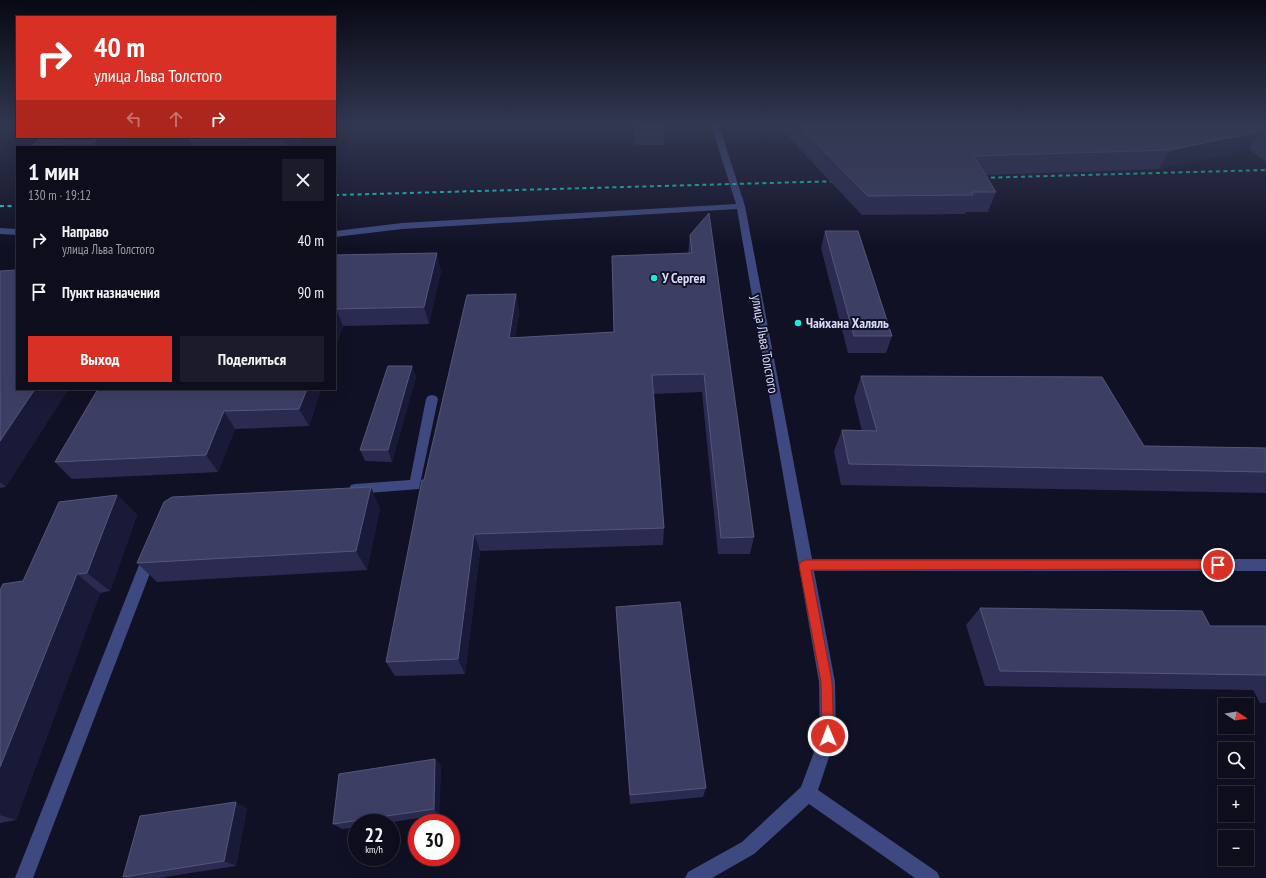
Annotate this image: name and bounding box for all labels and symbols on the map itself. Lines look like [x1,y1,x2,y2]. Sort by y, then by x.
place label: У Сергея [661,269,705,287]
marker: У Сергея [649,273,659,283]
street label: улица Льва Толстого [747,293,783,395]
place label: Чайхана Халяль [806,314,889,332]
marker: Чайхана Халяль [793,318,803,328]
pin [1201,548,1235,582]
north arrow [1218,698,1254,734]
position arrow [807,715,849,757]
speed limit sign: 30 [408,814,460,866]

